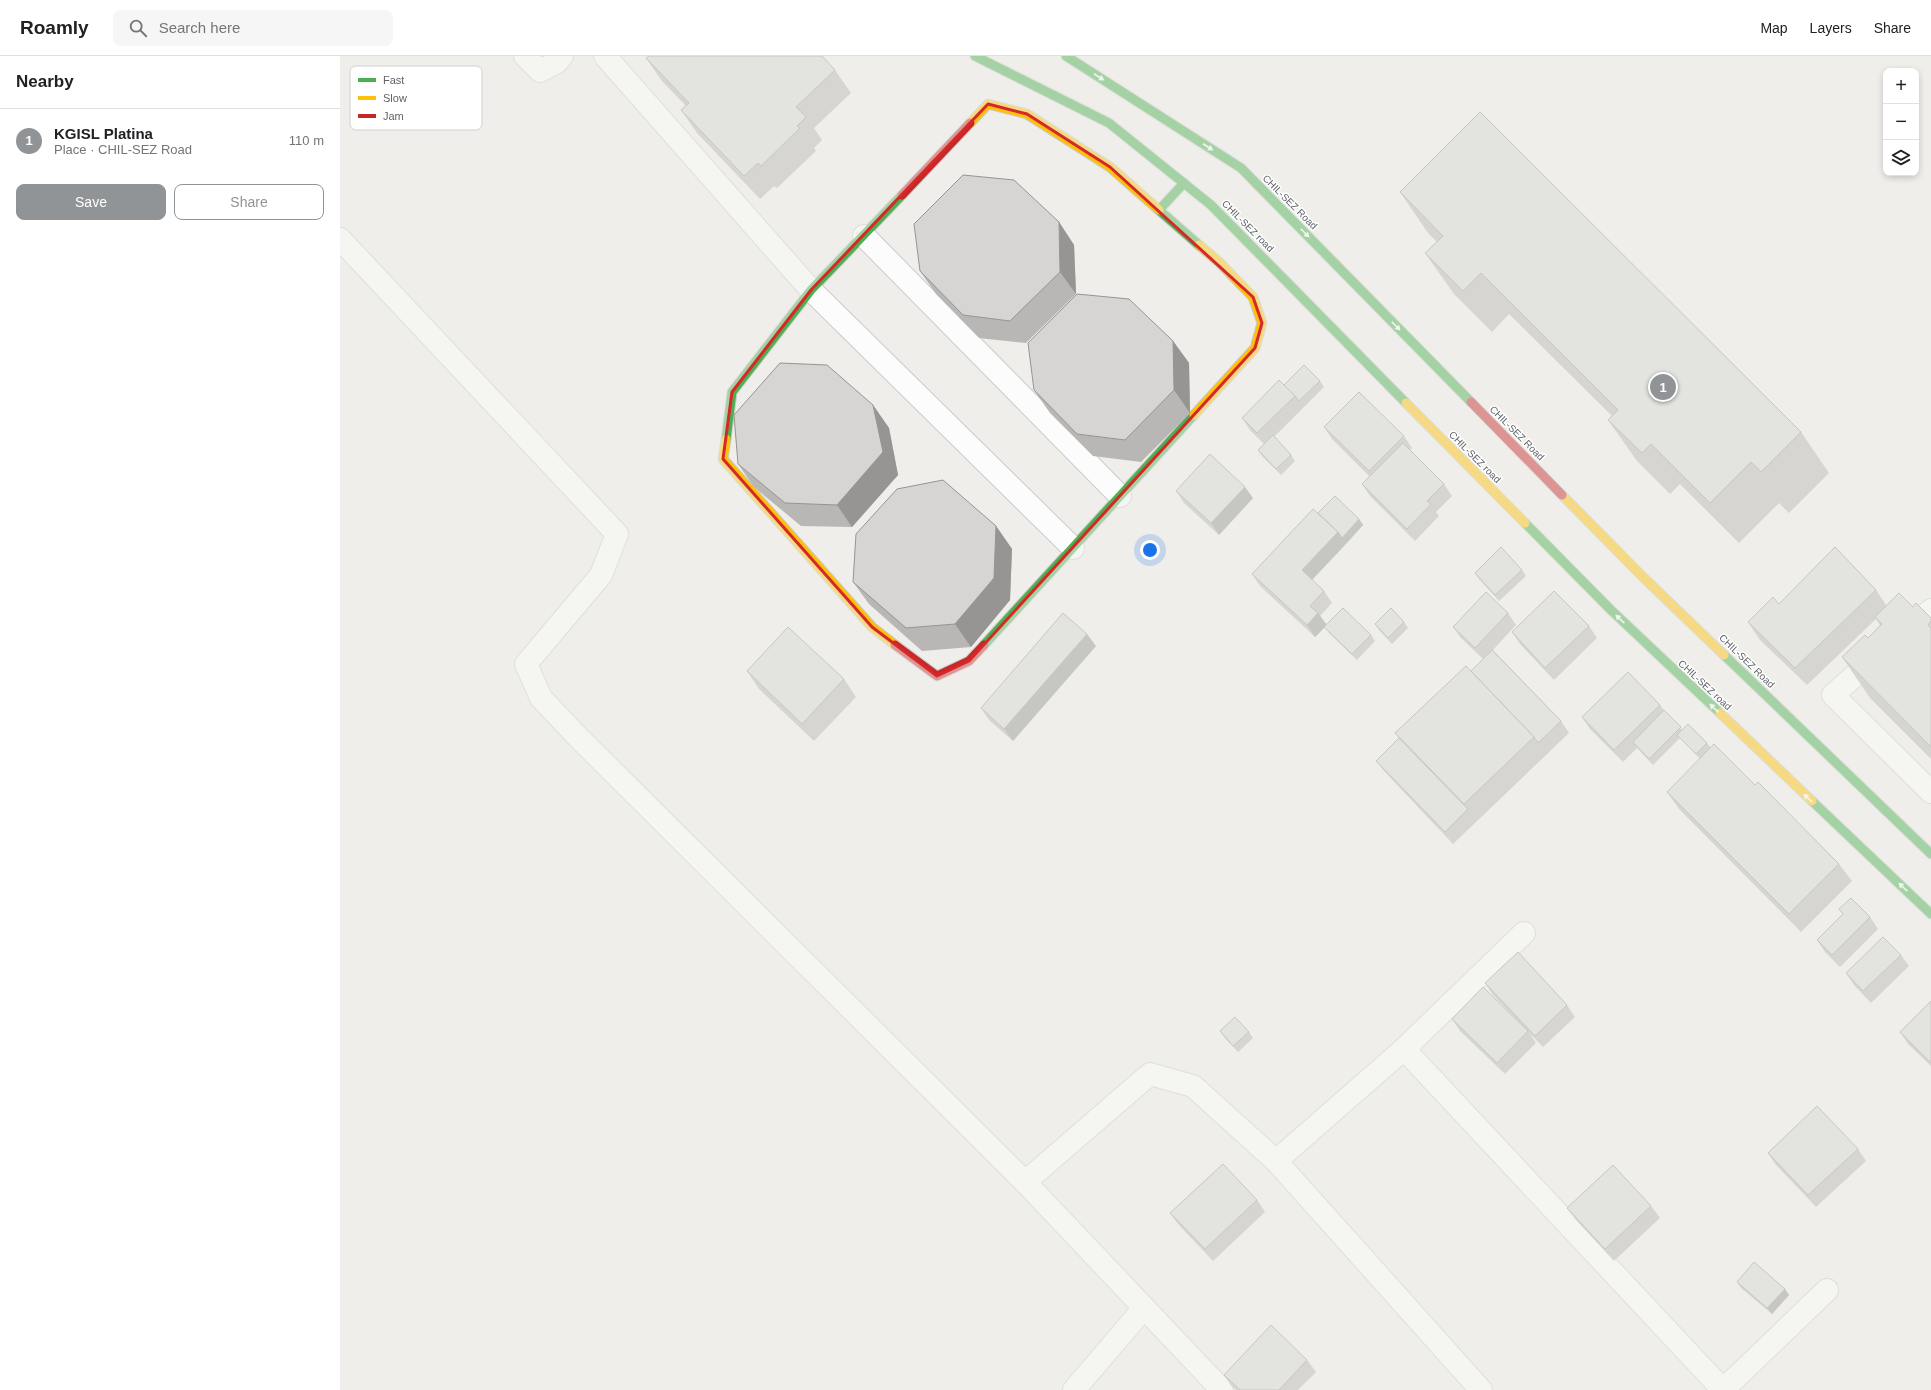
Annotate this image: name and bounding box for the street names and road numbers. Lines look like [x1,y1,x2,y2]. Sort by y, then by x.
street label: CHIL-SEZ Road [1261,173,1319,231]
street label: CHIL-SEZ road [1220,198,1276,254]
street label: CHIL-SEZ Road [1488,404,1546,462]
street label: CHIL-SEZ road [1447,429,1503,485]
street label: CHIL-SEZ Road [1717,632,1777,690]
street label: CHIL-SEZ road [1676,658,1734,712]

